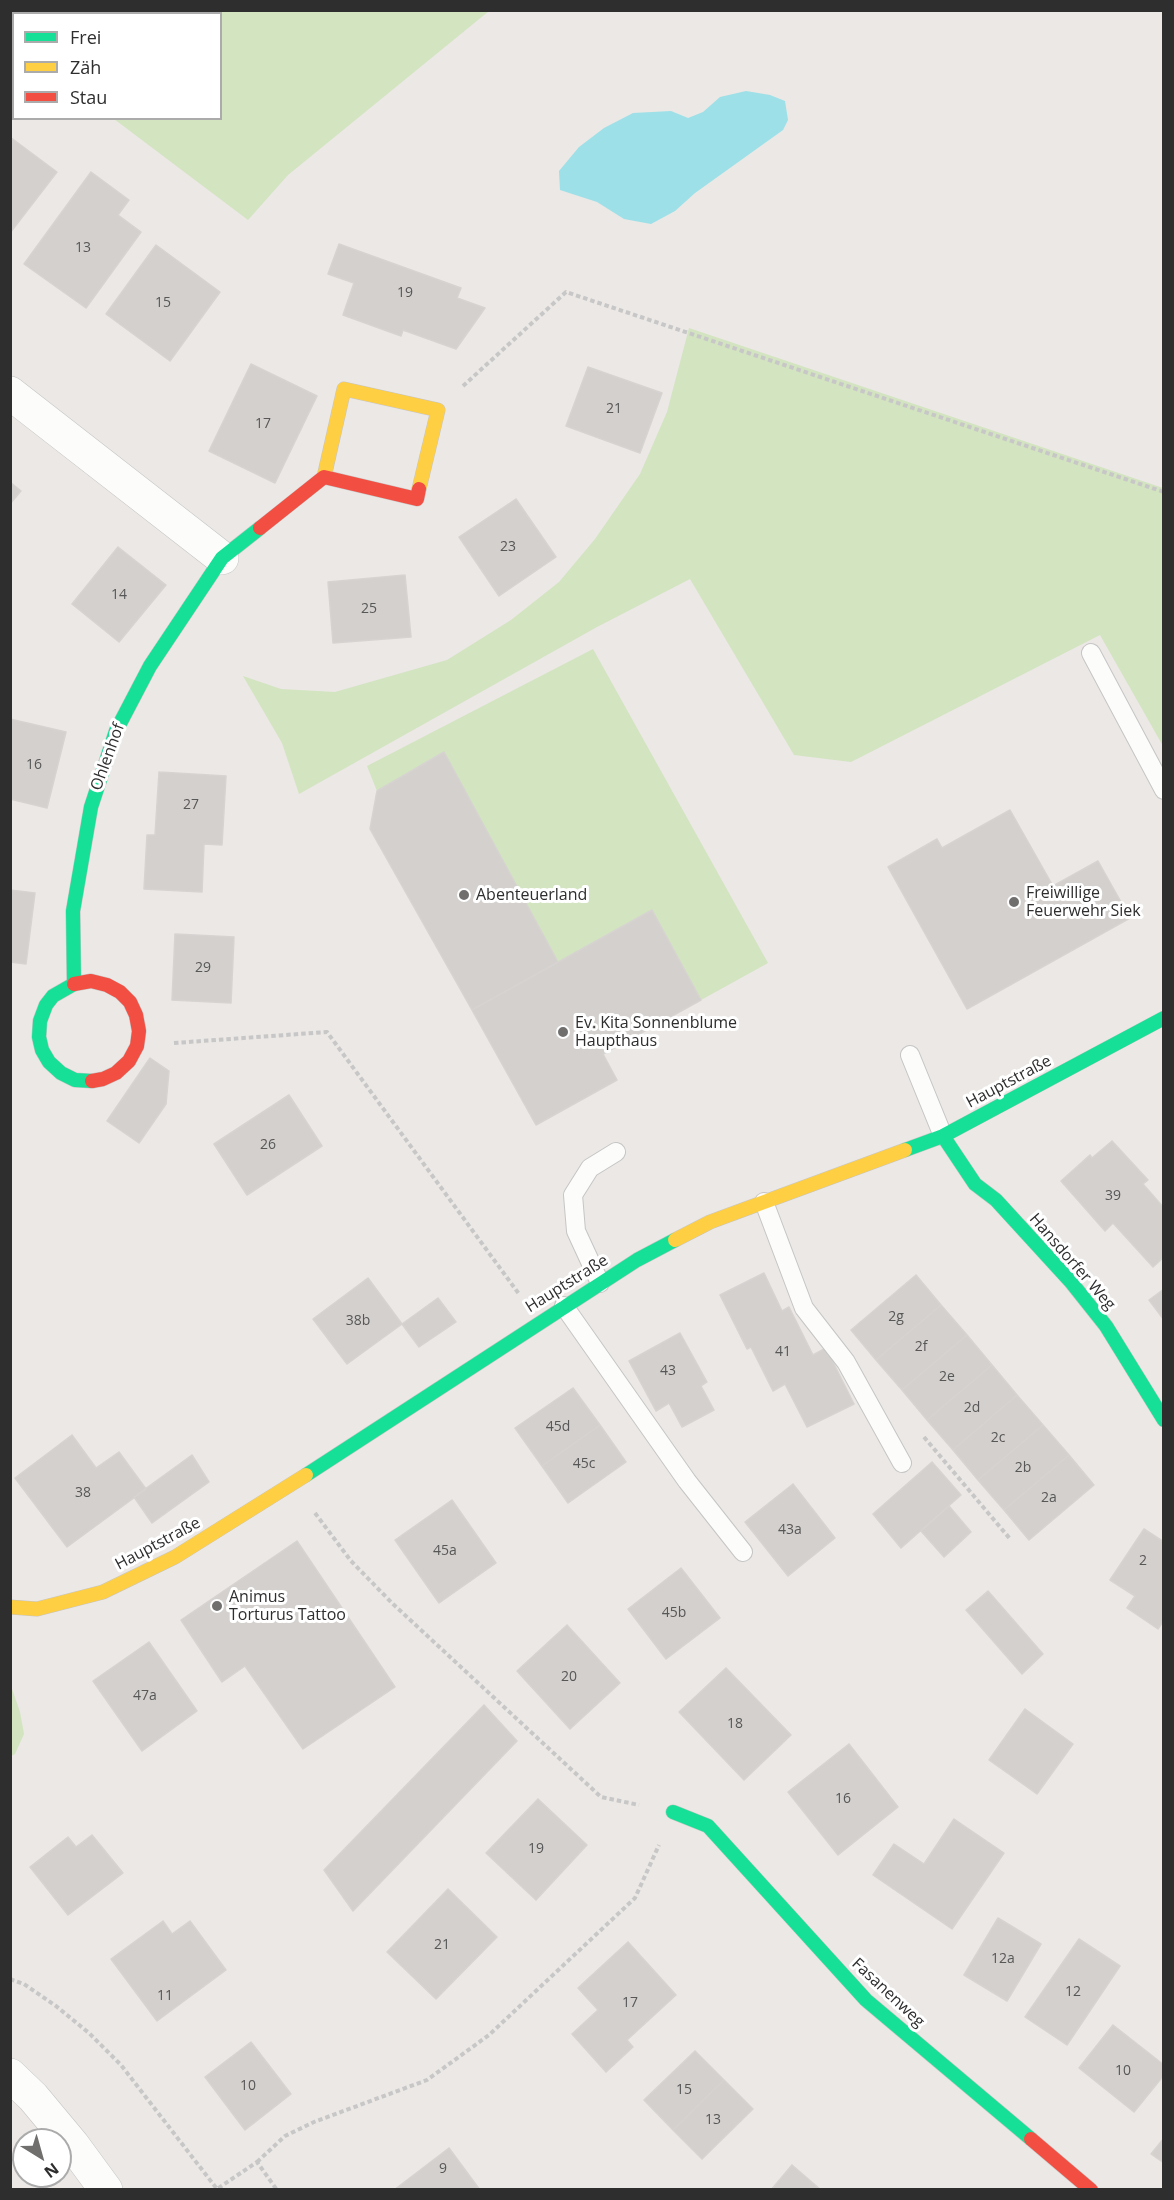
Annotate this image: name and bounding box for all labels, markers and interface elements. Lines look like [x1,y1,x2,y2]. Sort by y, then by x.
legend [12,12,222,120]
text: Frei [70,25,101,49]
text: Zäh [70,55,101,79]
text: Stau [70,85,107,109]
house number: 13 [75,240,91,256]
house number: 19 [397,285,413,301]
house number: 15 [155,295,171,311]
house number: 21 [606,401,622,417]
house number: 17 [255,416,271,432]
house number: 23 [500,539,516,555]
house number: 14 [111,587,127,603]
house number: 25 [361,601,377,617]
street label: Ohlenhof [87,721,129,793]
house number: 16 [26,757,42,773]
house number: 27 [183,797,199,813]
place label: Freiwillige Feuerwehr Siek [1026,883,1141,921]
place label: Abenteuerland [476,885,587,905]
marker: Abenteuerland [457,888,471,902]
marker: Freiwillige Feuerwehr Siek [1007,895,1021,909]
house number: 29 [195,960,211,976]
place label: Ev. Kita Sonnenblume Haupthaus [575,1013,737,1051]
marker: Ev. Kita Sonnenblume Haupthaus [556,1025,570,1039]
street label: Hauptstraße [963,1052,1055,1112]
house number: 26 [260,1137,276,1153]
house number: 39 [1105,1188,1121,1204]
street label: Hansdorfer Weg [1025,1210,1119,1314]
street label: Hauptstraße [522,1251,612,1317]
house number: 2g [888,1309,904,1325]
house number: 38b [346,1313,370,1329]
house number: 2f [915,1339,927,1355]
house number: 41 [775,1344,791,1360]
house number: 43 [660,1363,676,1379]
house number: 2e [939,1369,955,1385]
house number: 2d [964,1400,980,1416]
house number: 45d [546,1419,570,1435]
house number: 2c [991,1430,1005,1446]
house number: 45c [573,1456,595,1472]
house number: 2b [1015,1460,1031,1476]
house number: 38 [75,1485,91,1501]
house number: 2a [1041,1490,1057,1506]
street label: Hauptstraße [112,1514,204,1574]
house number: 43a [778,1522,802,1538]
house number: 45a [433,1543,457,1559]
house number: 2 [1139,1553,1147,1569]
place label: Animus Torturus Tattoo [229,1587,346,1625]
marker: Animus Torturus Tattoo [210,1599,224,1613]
house number: 45b [662,1605,686,1621]
house number: 20 [561,1669,577,1685]
house number: 47a [133,1688,157,1704]
house number: 18 [727,1716,743,1732]
house number: 16 [835,1791,851,1807]
house number: 19 [528,1841,544,1857]
house number: 21 [434,1937,450,1953]
house number: 12a [991,1951,1015,1967]
street label: Fasanenweg [848,1954,928,2032]
house number: 12 [1065,1984,1081,2000]
house number: 11 [157,1988,173,2004]
house number: 17 [622,1995,638,2011]
house number: 10 [1115,2063,1131,2079]
house number: 10 [240,2078,256,2094]
house number: 15 [676,2082,692,2098]
house number: 13 [705,2112,721,2128]
north arrow [12,2128,72,2188]
text: N [40,2158,63,2183]
house number: 9 [439,2161,447,2177]

